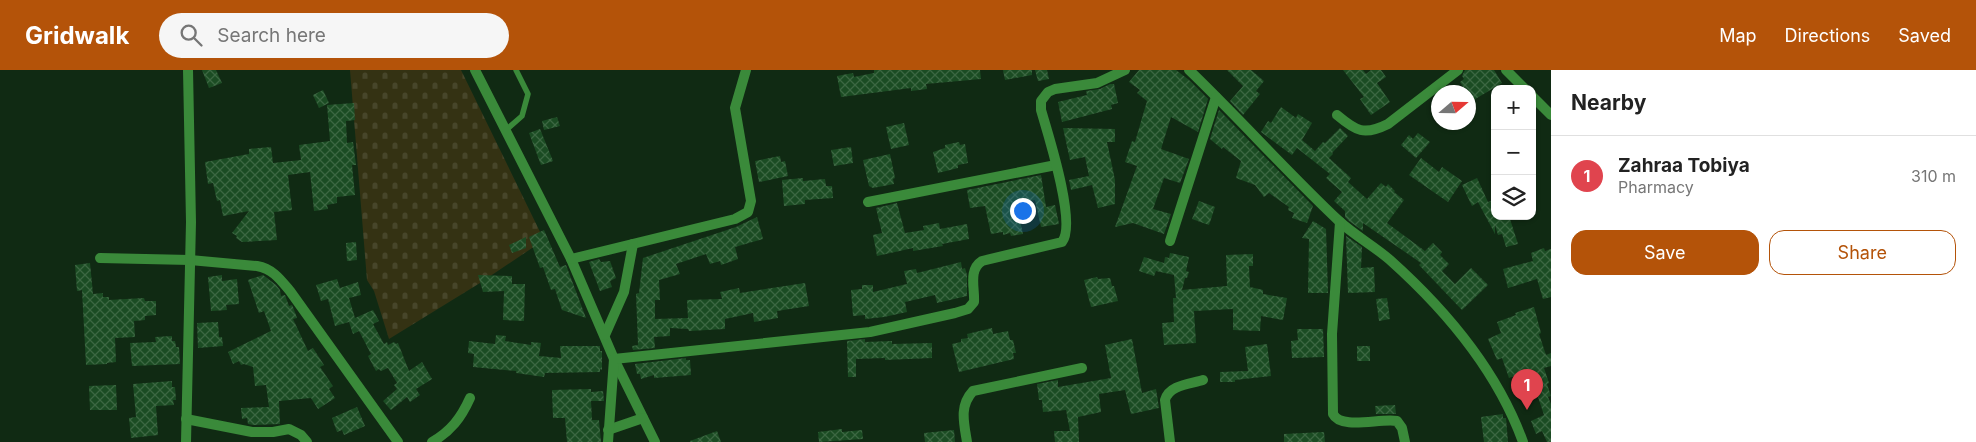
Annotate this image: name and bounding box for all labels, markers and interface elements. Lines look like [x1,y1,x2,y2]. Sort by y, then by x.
search box [159,13,509,58]
text: Gridwalk [25,21,129,50]
icon: search [177,21,205,49]
text: Search here [217,24,326,47]
text: Map [1719,25,1757,46]
text: Directions [1785,25,1870,46]
text: Saved [1898,25,1951,46]
north arrow [1431,85,1476,130]
map controls [1491,85,1536,220]
button: + [1491,85,1536,130]
text: Nearby [1571,90,1646,115]
button: − [1491,130,1536,175]
text: Zahraa Tobiya [1618,154,1750,177]
text: 1 [1584,166,1590,186]
text: 310 m [1911,166,1956,186]
button: layers [1491,175,1536,220]
text: Pharmacy [1618,177,1694,197]
your location [1010,198,1036,224]
button: Save [1571,230,1759,275]
button: Share [1769,230,1956,275]
pin: 1 [1511,369,1543,410]

